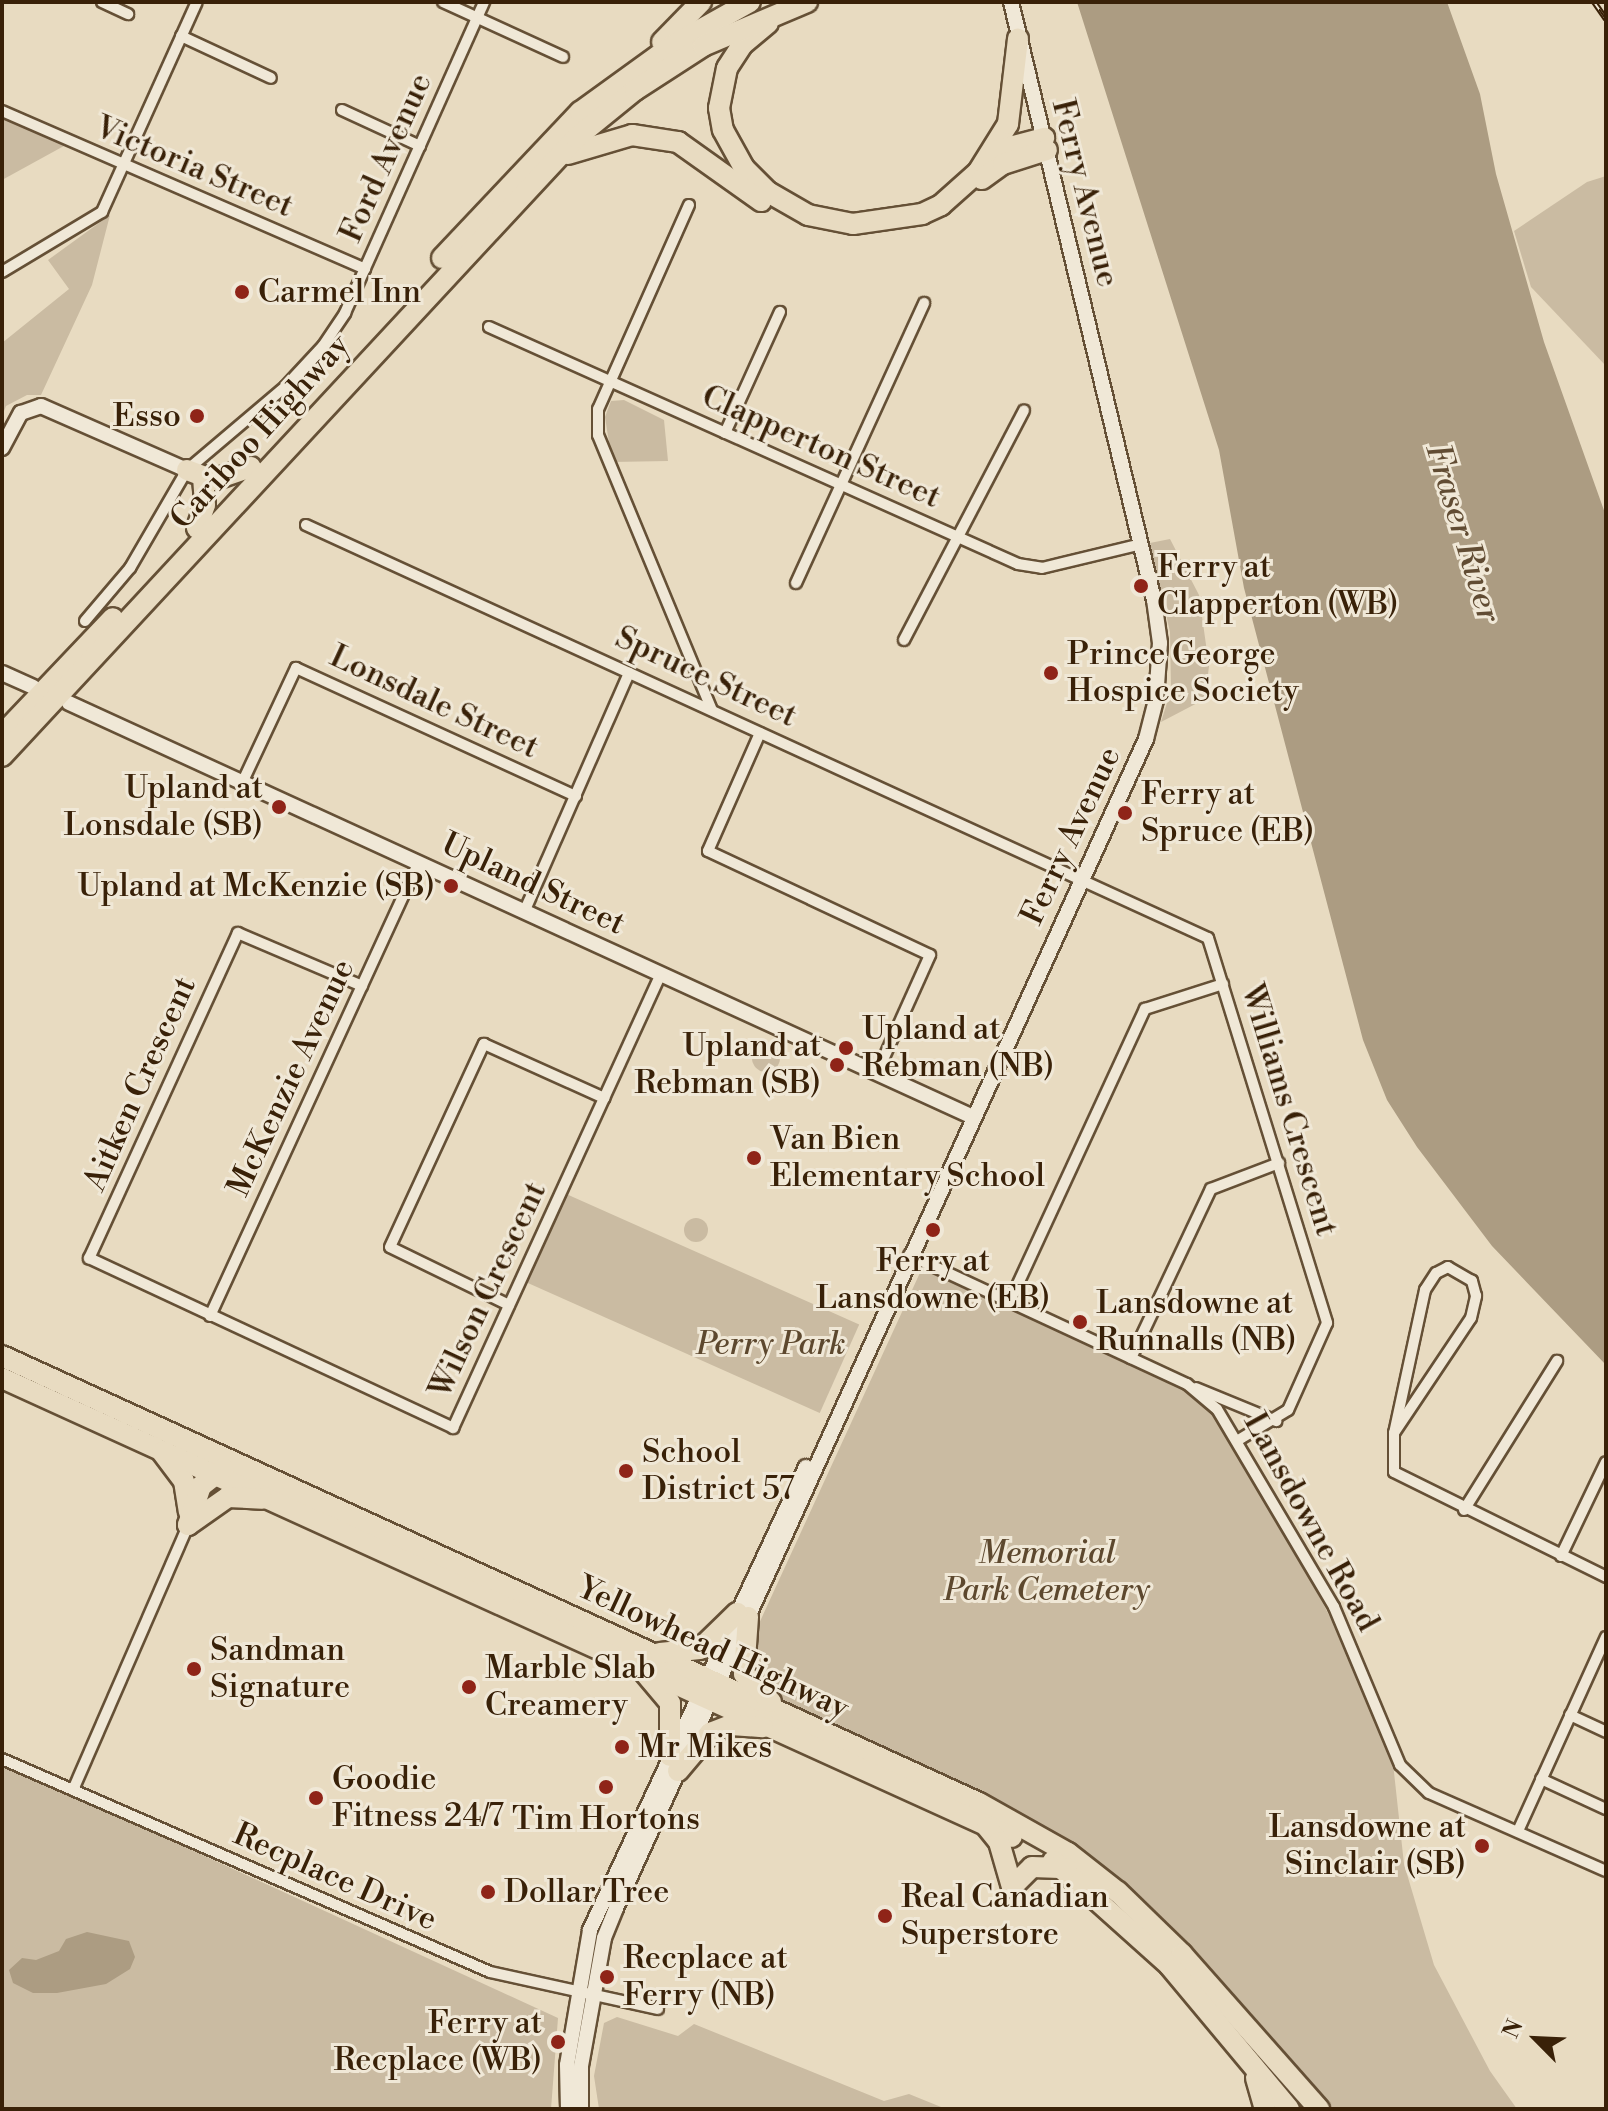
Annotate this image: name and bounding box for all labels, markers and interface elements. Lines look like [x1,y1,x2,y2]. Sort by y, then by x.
street label: Ford Avenue [332,68,440,248]
street label: Ferry Avenue [1043,95,1127,291]
street label: Victoria Street [89,108,299,226]
place label: Carmel Inn [258,273,421,311]
marker: Carmel Inn [233,283,251,301]
street label: Cariboo Highway [162,326,358,538]
street label: Clapperton Street [696,377,946,517]
place label: Esso [113,397,181,435]
marker: Esso [188,407,206,425]
water label: Fraser River [1415,439,1509,627]
place label: Ferry at Clapperton (WB) [1157,549,1398,624]
marker: Ferry at Clapperton (WB) [1132,577,1150,595]
street label: Spruce Street [609,618,803,736]
place label: Prince George Hospice Society [1067,636,1299,711]
street label: Lonsdale Street [324,637,544,767]
marker: Prince George Hospice Society [1042,664,1060,682]
street label: Ferry Avenue [1013,741,1129,931]
place label: Upland at Lonsdale (SB) [64,770,263,845]
place label: Ferry at Spruce (EB) [1141,776,1314,851]
marker: Upland at Lonsdale (SB) [270,798,288,816]
marker: Ferry at Spruce (EB) [1116,804,1134,822]
street label: Upland Street [435,825,631,943]
place label: Upland at McKenzie (SB) [78,867,435,905]
marker: Upland at McKenzie (SB) [442,877,460,895]
street label: McKenzie Avenue [219,953,363,1203]
street label: Aitken Crescent [76,971,204,1197]
street label: Williams Crescent [1232,979,1346,1241]
place label: Upland at Rebman (NB) [862,1011,1054,1086]
place label: Upland at Rebman (SB) [634,1028,821,1103]
marker: Upland at Rebman (NB) [837,1039,855,1057]
marker: Upland at Rebman (SB) [828,1056,846,1074]
place label: Van Bien Elementary School [770,1121,1045,1196]
marker: Van Bien Elementary School [745,1149,763,1167]
street label: Wilson Crescent [421,1176,555,1404]
marker: Ferry at Lansdowne (EB) [924,1221,942,1239]
place label: Ferry at Lansdowne (EB) [816,1243,1050,1318]
place label: Lansdowne at Runnalls (NB) [1096,1285,1296,1360]
marker: Lansdowne at Runnalls (NB) [1071,1313,1089,1331]
park label: Perry Park [696,1325,846,1363]
street label: Lansdowne Road [1235,1406,1387,1638]
place label: School District 57 [642,1434,795,1509]
marker: School District 57 [617,1462,635,1480]
park label: Memorial Park Cemetery [944,1535,1150,1610]
street label: Yellowhead Highway [571,1568,855,1728]
place label: Sandman Signature [210,1632,350,1707]
place label: Marble Slab Creamery [485,1650,656,1725]
marker: Sandman Signature [185,1660,203,1678]
marker: Marble Slab Creamery [460,1678,478,1696]
place label: Mr Mikes [638,1728,772,1766]
marker: Mr Mikes [613,1738,631,1756]
place label: Goodie Fitness 24/7 [332,1761,504,1836]
marker: Tim Hortons [597,1778,615,1796]
marker: Goodie Fitness 24/7 [307,1789,325,1807]
place label: Tim Hortons [512,1800,700,1838]
place label: Lansdowne at Sinclair (SB) [1269,1809,1466,1884]
street label: Recplace Drive [227,1815,443,1939]
marker: Lansdowne at Sinclair (SB) [1473,1837,1491,1855]
place label: Dollar Tree [504,1873,669,1911]
place label: Real Canadian Superstore [901,1879,1109,1954]
marker: Dollar Tree [479,1883,497,1901]
marker: Real Canadian Superstore [876,1907,894,1925]
place label: Recplace at Ferry (NB) [623,1940,788,2015]
marker: Recplace at Ferry (NB) [598,1968,616,1986]
north arrow [1496,1999,1576,2079]
place label: Ferry at Recplace (WB) [333,2005,542,2080]
text: N [1498,2016,1529,2042]
marker: Ferry at Recplace (WB) [549,2033,567,2051]

